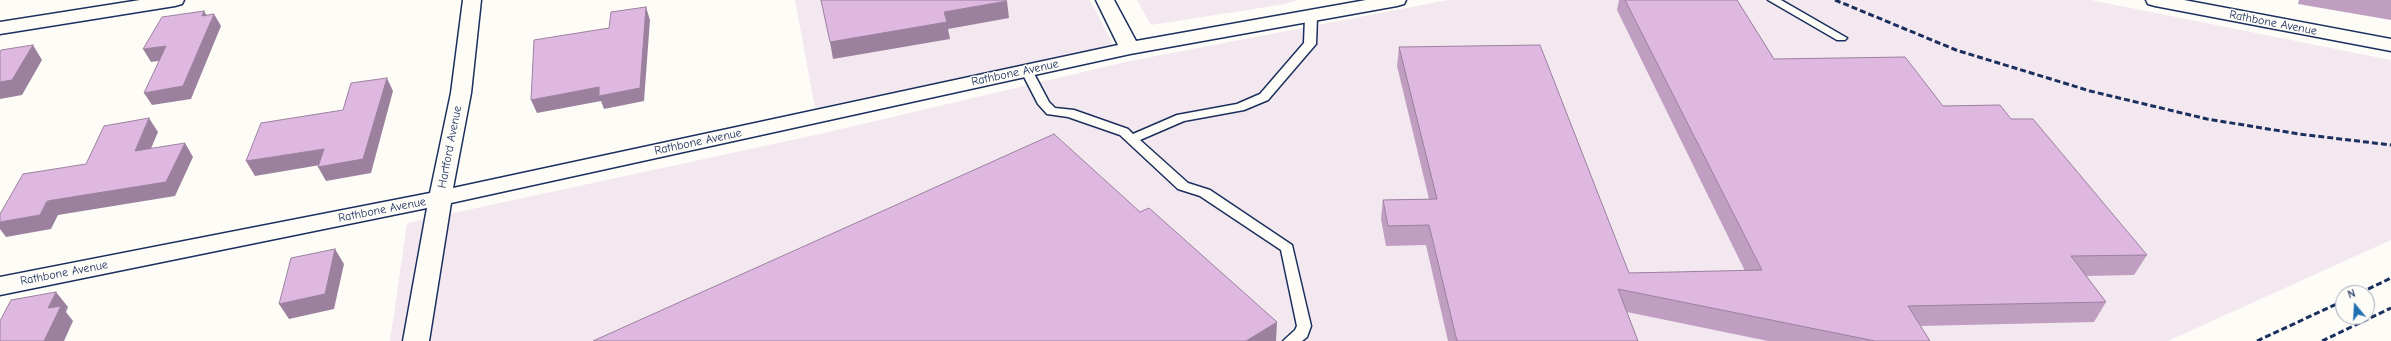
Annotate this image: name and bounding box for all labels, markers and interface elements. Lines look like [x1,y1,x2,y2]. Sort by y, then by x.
street label: Rathbone Avenue [2228,7,2318,39]
street label: Rathbone Avenue [970,57,1060,89]
street label: Hartford Avenue [435,104,465,190]
street label: Rathbone Avenue [653,126,743,158]
street label: Rathbone Avenue [337,194,427,226]
street label: Rathbone Avenue [19,257,109,289]
north arrow [2335,285,2375,325]
text: N [2346,287,2357,301]

